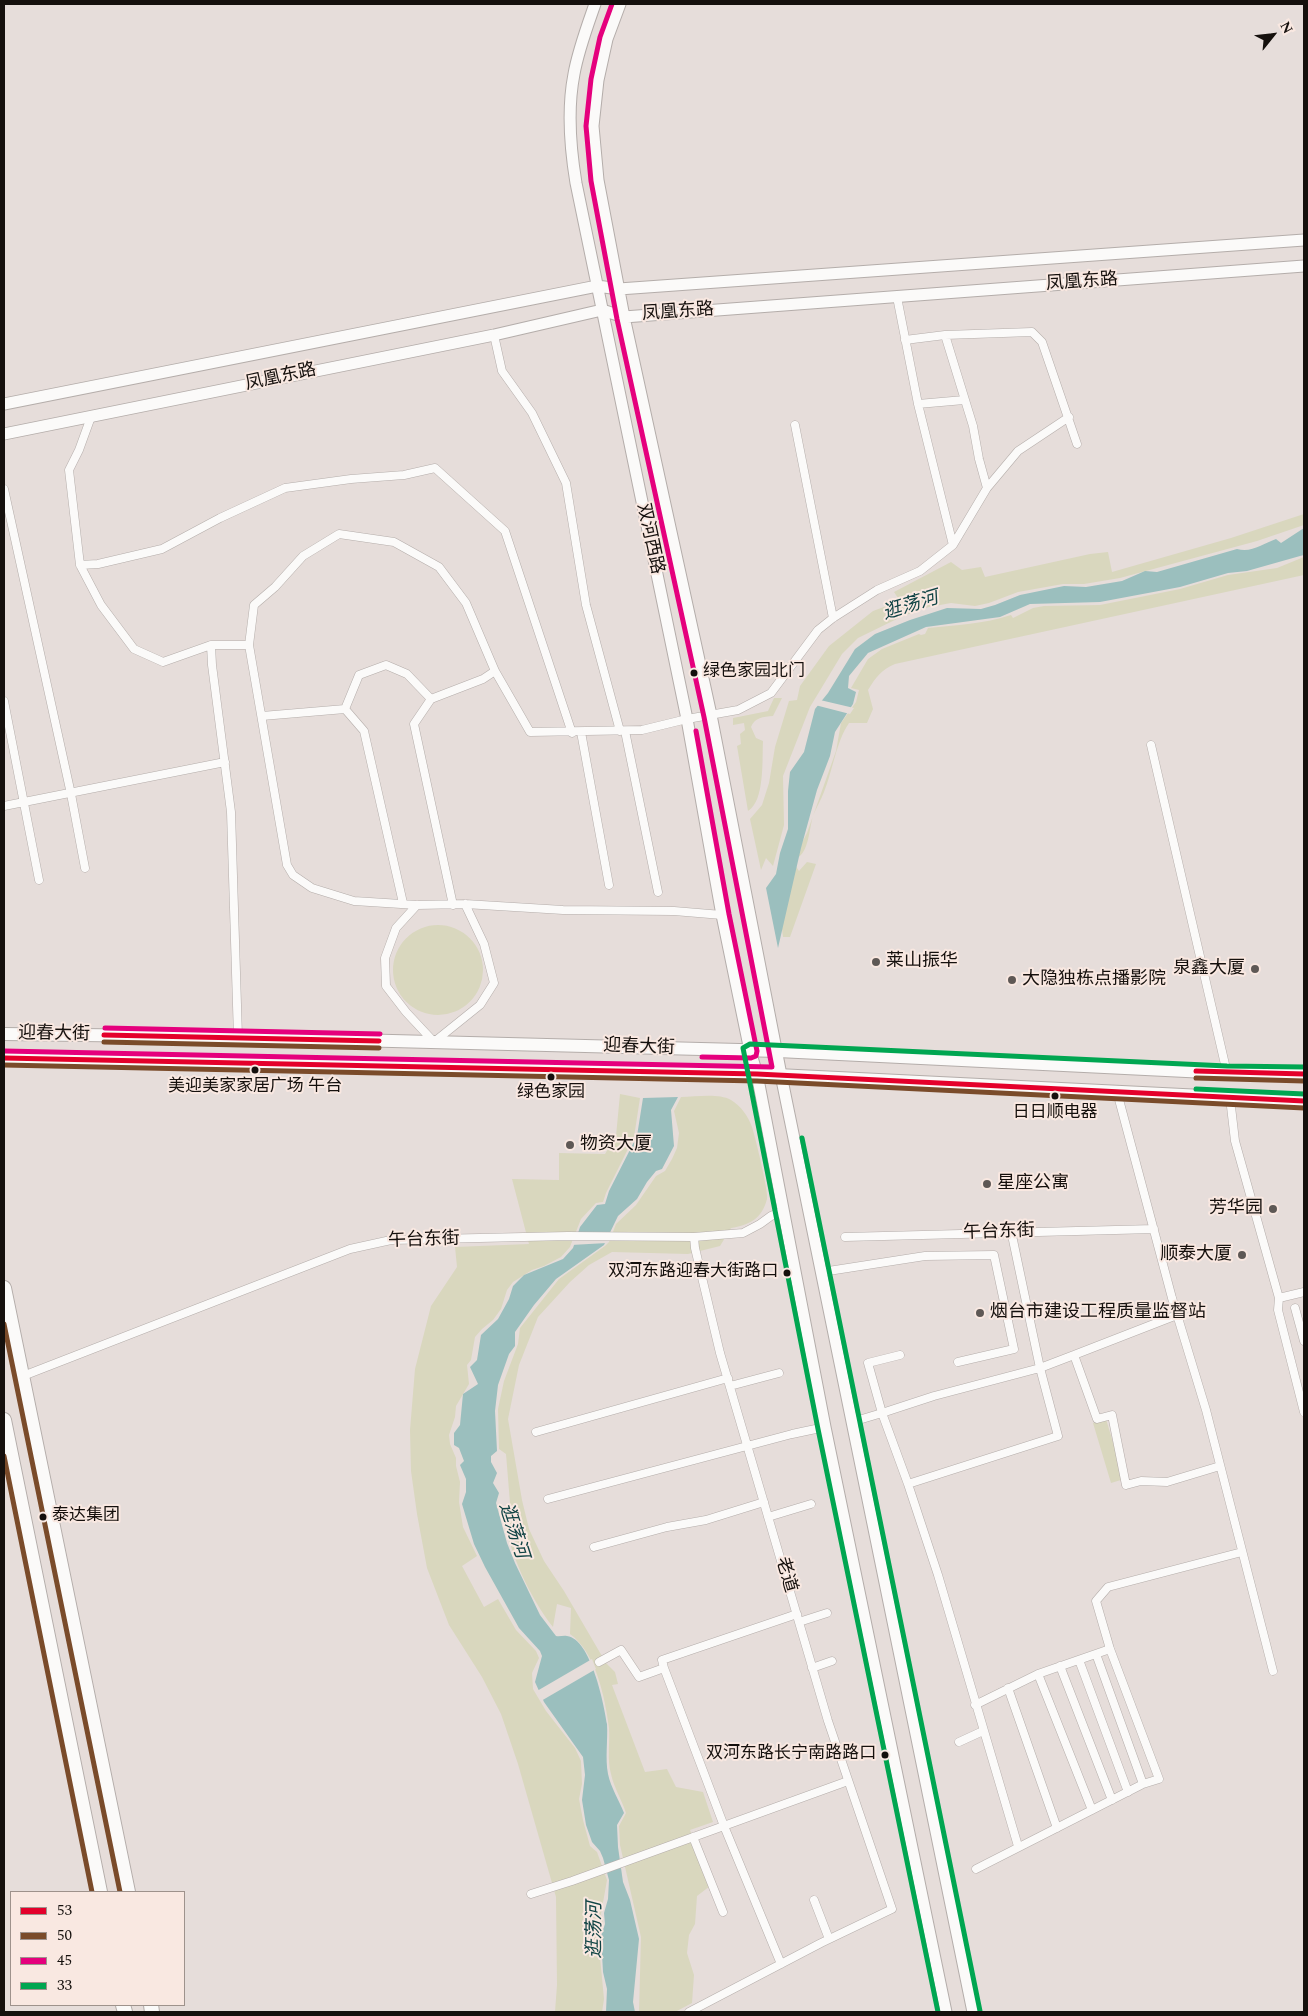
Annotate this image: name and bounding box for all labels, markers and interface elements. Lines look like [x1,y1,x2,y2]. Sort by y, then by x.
north arrow [1248,10,1298,60]
text: N [1275,17,1299,38]
street label: 凤凰东路 [1045,270,1119,296]
street label: 凤凰东路 [641,300,715,326]
street label: 凤凰东路 [244,360,318,396]
street label: 双河西路 [631,502,667,576]
water label: 逛荡河 [880,588,942,626]
place label: 绿色家园北门 [703,663,805,683]
marker: 绿色家园北门 [689,668,699,678]
place label: 莱山振华 [886,951,958,973]
marker: 莱山振华 [870,956,882,968]
place label: 泉鑫大厦 [1173,958,1245,980]
marker: 泉鑫大厦 [1249,963,1261,975]
place label: 大隐独栋点播影院 [1022,969,1166,991]
marker: 大隐独栋点播影院 [1006,974,1018,986]
street label: 迎春大街 [18,1024,90,1046]
street label: 迎春大街 [603,1036,675,1060]
marker: 美迎美家家居广场 午台 [250,1065,260,1075]
marker: 绿色家园 [546,1072,556,1082]
place label: 美迎美家家居广场 午台 [168,1078,342,1098]
place label: 绿色家园 [517,1084,585,1104]
marker: 日日顺电器 [1050,1091,1060,1101]
place label: 日日顺电器 [1013,1104,1097,1124]
place label: 物资大厦 [580,1134,652,1156]
marker: 物资大厦 [564,1139,576,1151]
place label: 星座公寓 [997,1173,1069,1195]
marker: 星座公寓 [981,1178,993,1190]
place label: 芳华园 [1209,1198,1263,1220]
marker: 芳华园 [1267,1203,1279,1215]
street label: 午台东街 [963,1221,1035,1245]
street label: 午台东街 [388,1229,460,1253]
place label: 顺泰大厦 [1160,1244,1232,1266]
marker: 顺泰大厦 [1236,1249,1248,1261]
place label: 双河东路迎春大街路口 [608,1263,778,1283]
marker: 双河东路迎春大街路口 [782,1268,792,1278]
place label: 烟台市建设工程质量监督站 [990,1302,1206,1324]
marker: 烟台市建设工程质量监督站 [974,1307,986,1319]
water label: 逛荡河 [492,1500,532,1562]
place label: 泰达集团 [52,1507,120,1527]
marker: 泰达集团 [38,1512,48,1522]
street label: 老道 [770,1555,800,1595]
place label: 双河东路长宁南路路口 [706,1745,876,1765]
marker: 双河东路长宁南路路口 [880,1750,890,1760]
legend [10,1891,185,2006]
text: 53 [57,1899,72,1922]
water label: 逛荡河 [585,1902,607,1958]
text: 50 [57,1924,72,1947]
text: 45 [57,1949,72,1972]
text: 33 [57,1974,72,1997]

